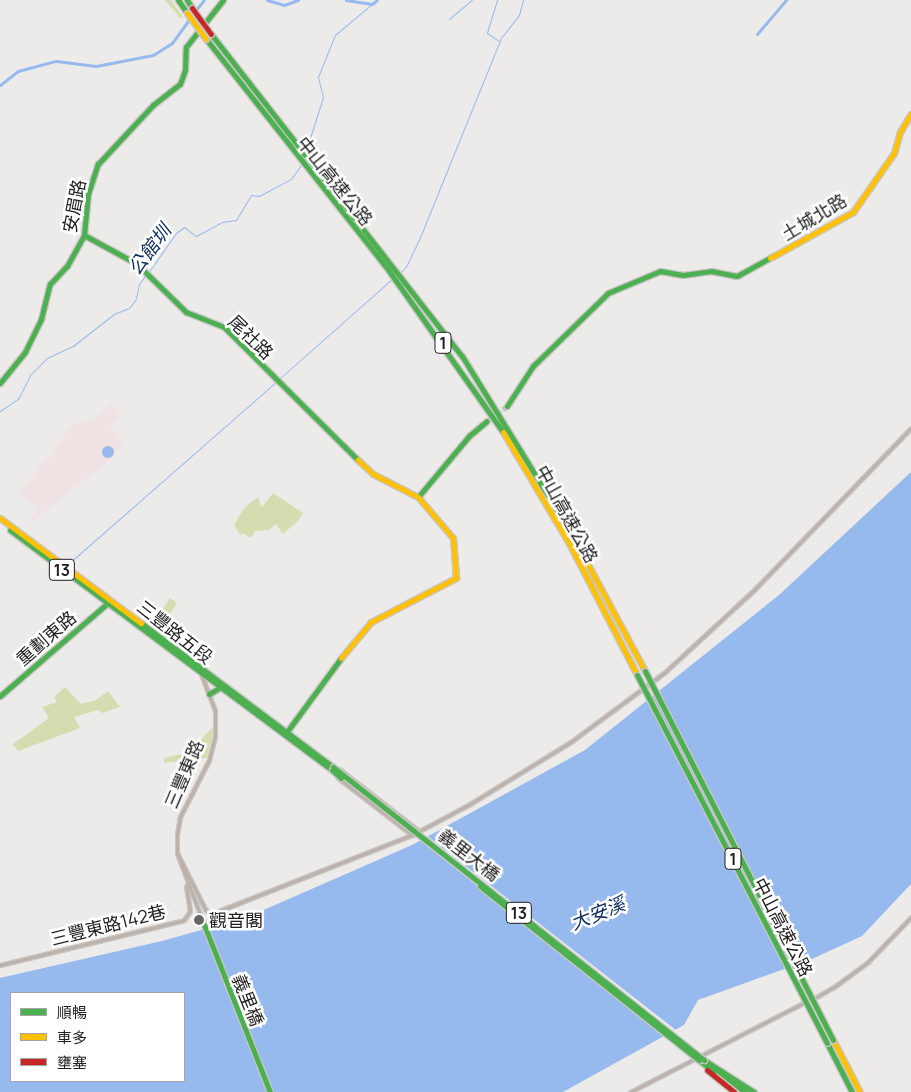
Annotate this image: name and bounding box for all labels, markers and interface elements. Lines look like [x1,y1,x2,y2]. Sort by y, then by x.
street label: 中山高速公路 [293,132,377,230]
street label: 安眉路 [58,177,90,235]
street label: 土城北路 [778,189,850,245]
water label: 公館圳 [124,220,176,280]
street label: 尾社路 [224,310,278,364]
road number: 1 [434,329,452,356]
street label: 中山高速公路 [531,462,603,566]
road number: 13 [48,556,76,584]
street label: 三豐路五段 [133,596,217,668]
street label: 重劃東路 [12,606,80,670]
street label: 三豐東路 [160,737,208,811]
street label: 義里大橋 [434,824,504,886]
road number: 1 [724,846,742,872]
street label: 中山高速公路 [749,874,817,980]
water label: 大安溪 [567,893,629,935]
street label: 三豐東路142巷 [48,900,168,950]
road number: 13 [505,900,533,926]
place label: 觀音閣 [209,909,263,931]
marker: 觀音閣 [193,914,205,926]
street label: 義里橋 [228,971,268,1029]
legend [10,992,185,1082]
text: 順暢 [57,1002,87,1023]
text: 車多 [57,1027,87,1048]
text: 壅塞 [57,1052,87,1073]

